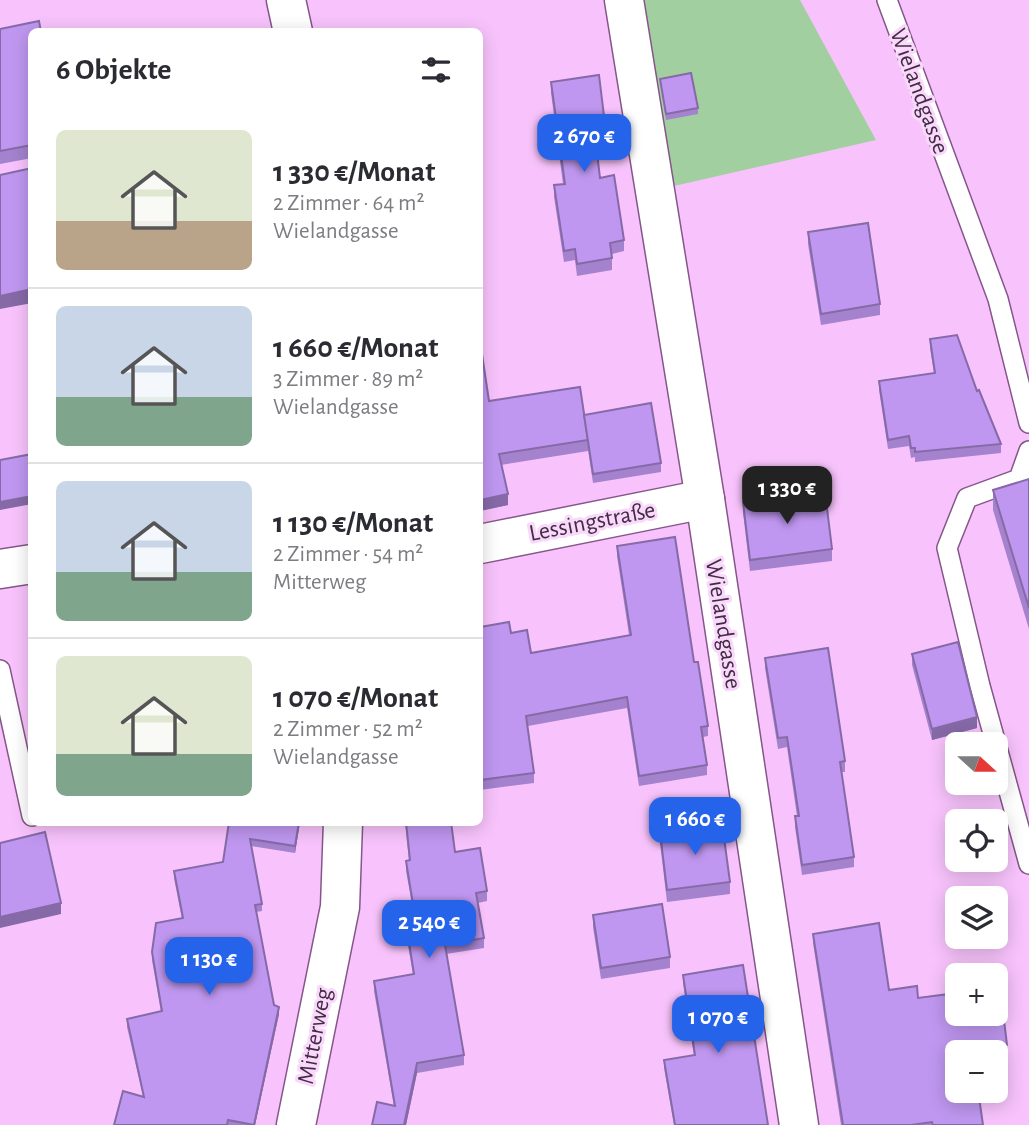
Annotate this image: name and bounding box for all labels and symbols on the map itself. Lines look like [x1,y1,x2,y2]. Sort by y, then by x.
street label: Wielandgasse [885,26,953,157]
pin: 2 670 € [519,114,649,174]
pin: 1 330 € [722,466,852,526]
street label: Lessingstraße [527,498,657,546]
street label: Wielandgasse [701,557,745,691]
north arrow [945,732,1008,794]
pin: 1 660 € [630,798,760,857]
pin: 2 540 € [364,900,494,960]
pin: 1 130 € [144,937,274,997]
street label: Mitterweg [294,986,336,1086]
pin: 1 070 € [653,996,783,1055]

